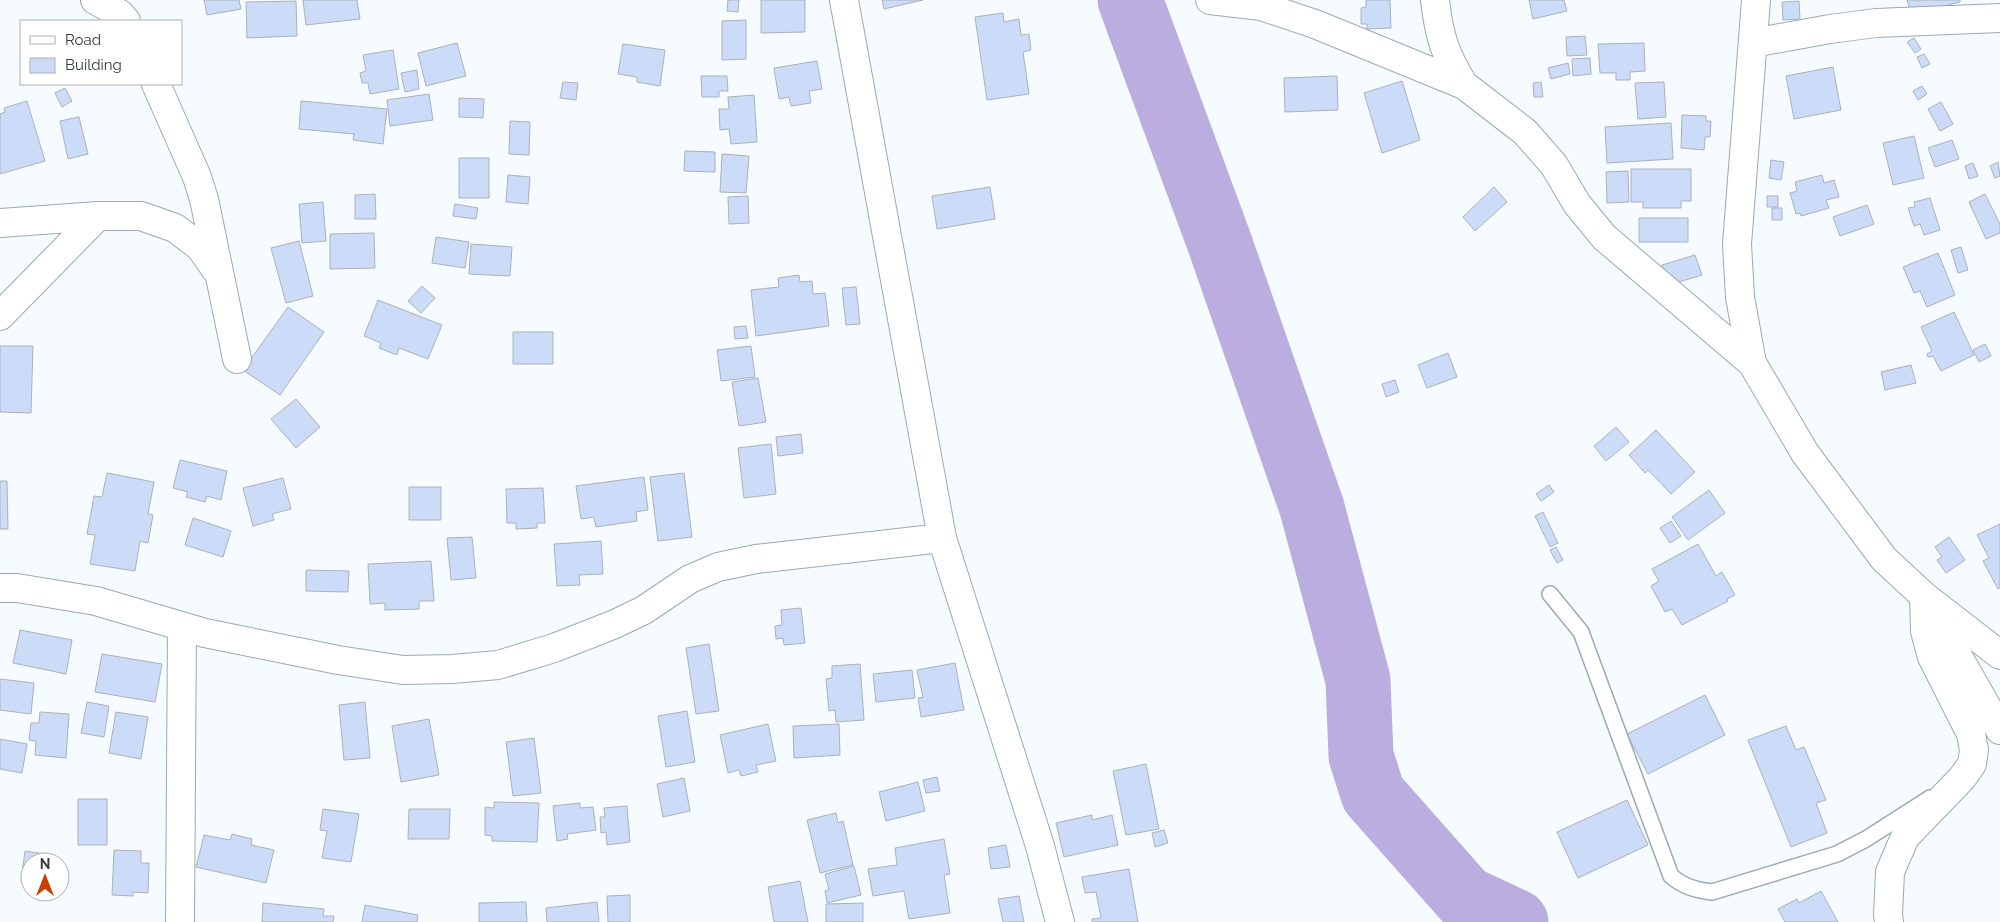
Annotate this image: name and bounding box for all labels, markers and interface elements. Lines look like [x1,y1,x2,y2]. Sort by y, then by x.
legend [20,20,182,85]
text: Road [65,31,101,49]
text: Building [65,56,122,74]
north arrow [20,852,70,902]
text: N [40,856,50,872]

